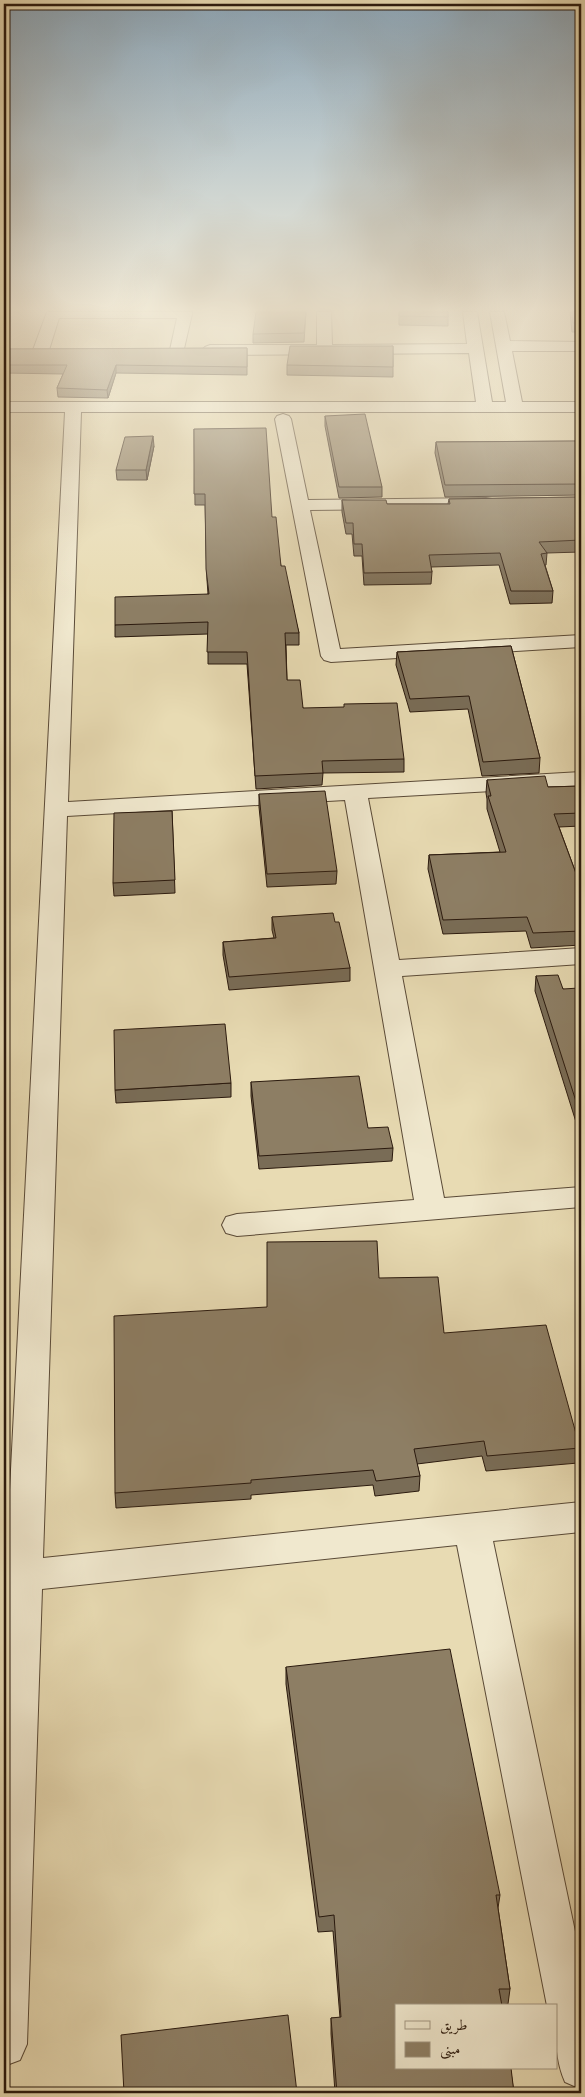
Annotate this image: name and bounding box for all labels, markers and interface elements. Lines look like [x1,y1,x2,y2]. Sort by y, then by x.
legend [395,2004,558,2070]
text: طريق [440,2015,467,2035]
text: مبنى [440,2039,460,2060]

